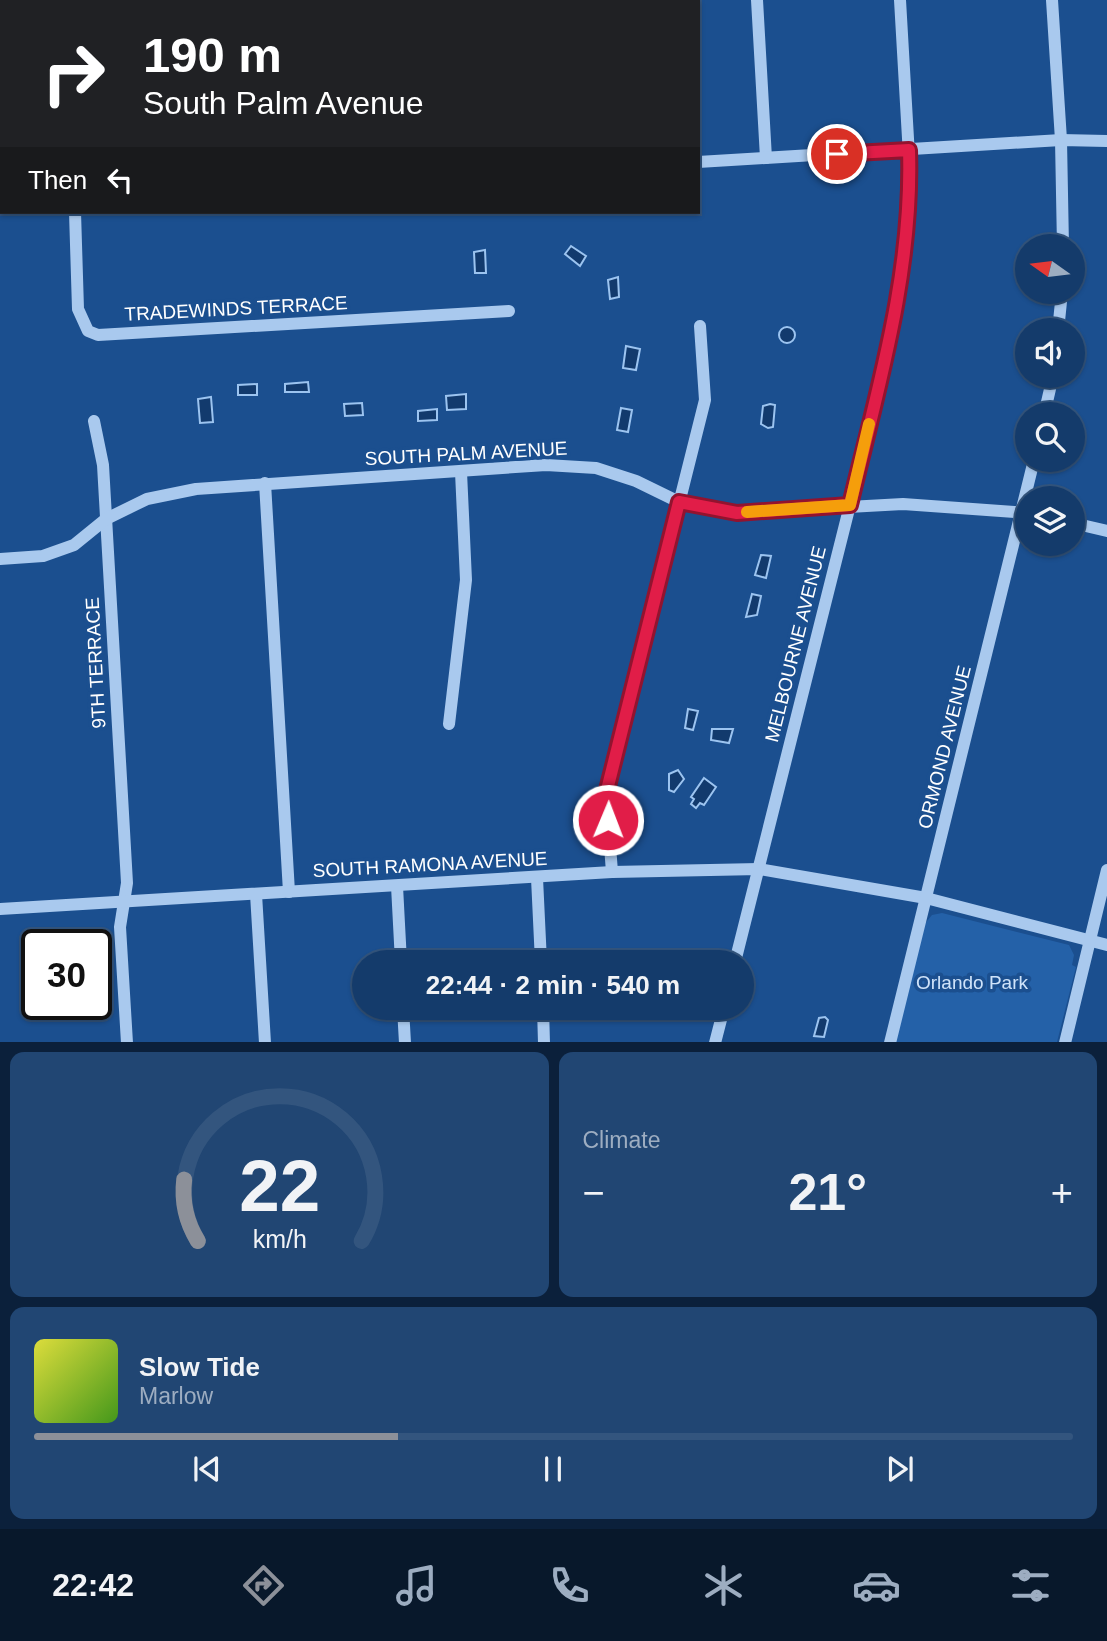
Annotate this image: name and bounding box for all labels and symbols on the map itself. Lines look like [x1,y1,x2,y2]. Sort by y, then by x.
pin [807,124,867,184]
north arrow [1015,234,1085,304]
street label: TRADEWINDS TERRACE [124,292,348,325]
street label: SOUTH PALM AVENUE [364,438,568,469]
street label: MELBOURNE AVENUE [761,544,830,744]
street label: 9TH TERRACE [82,597,109,729]
street label: ORMOND AVENUE [914,663,975,831]
position arrow [571,783,645,857]
street label: SOUTH RAMONA AVENUE [312,848,548,881]
speed limit sign: 30 [21,929,112,1020]
park label: Orlando Park [916,972,1028,993]

